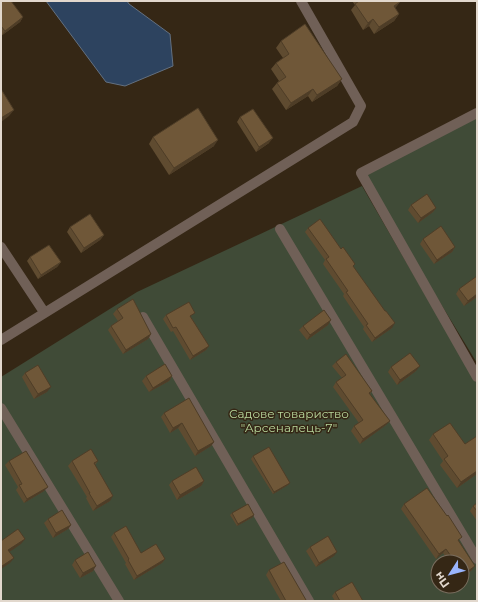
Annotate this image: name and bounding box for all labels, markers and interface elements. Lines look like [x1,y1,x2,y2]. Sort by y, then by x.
park label: Садове товариство "Арсеналець-7" [229,406,349,435]
north arrow [430,554,470,594]
text: Пн [431,569,452,591]

